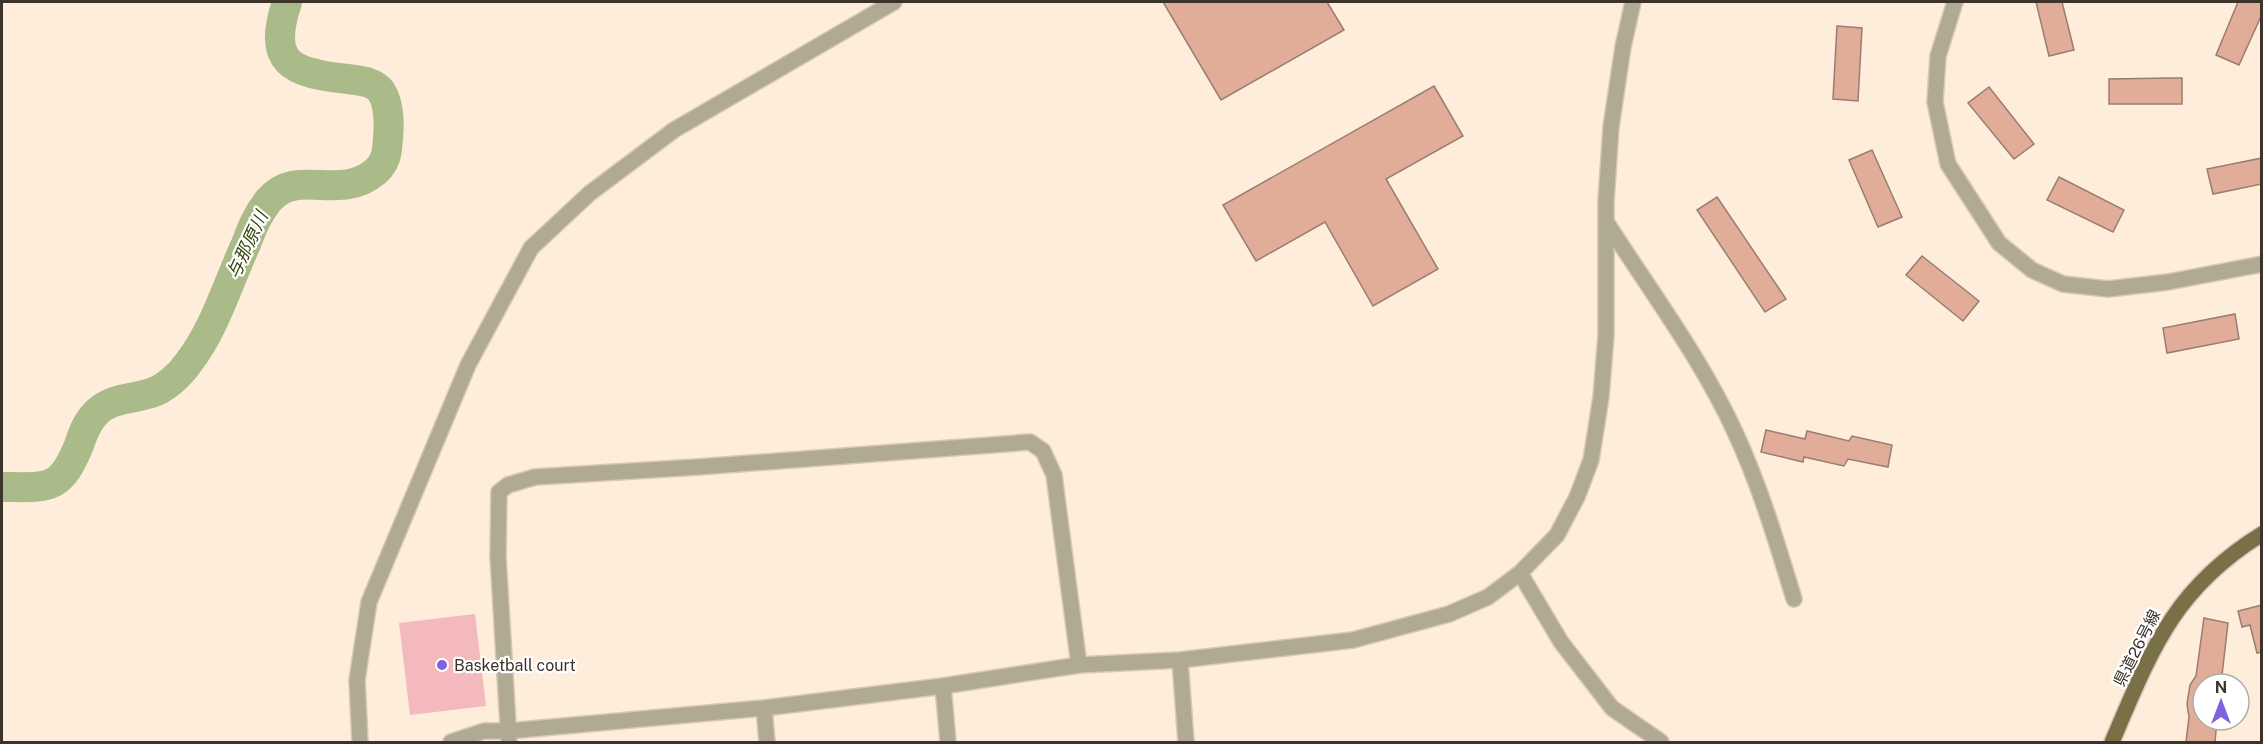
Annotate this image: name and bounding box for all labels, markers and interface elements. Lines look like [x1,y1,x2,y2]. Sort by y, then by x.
water label: 与那原川 [222,206,273,282]
street label: 県道26号線 [2110,606,2164,690]
place label: Basketball court [454,656,576,675]
marker: Basketball court [435,658,449,672]
north arrow [2191,672,2251,732]
text: N [2215,678,2227,697]

